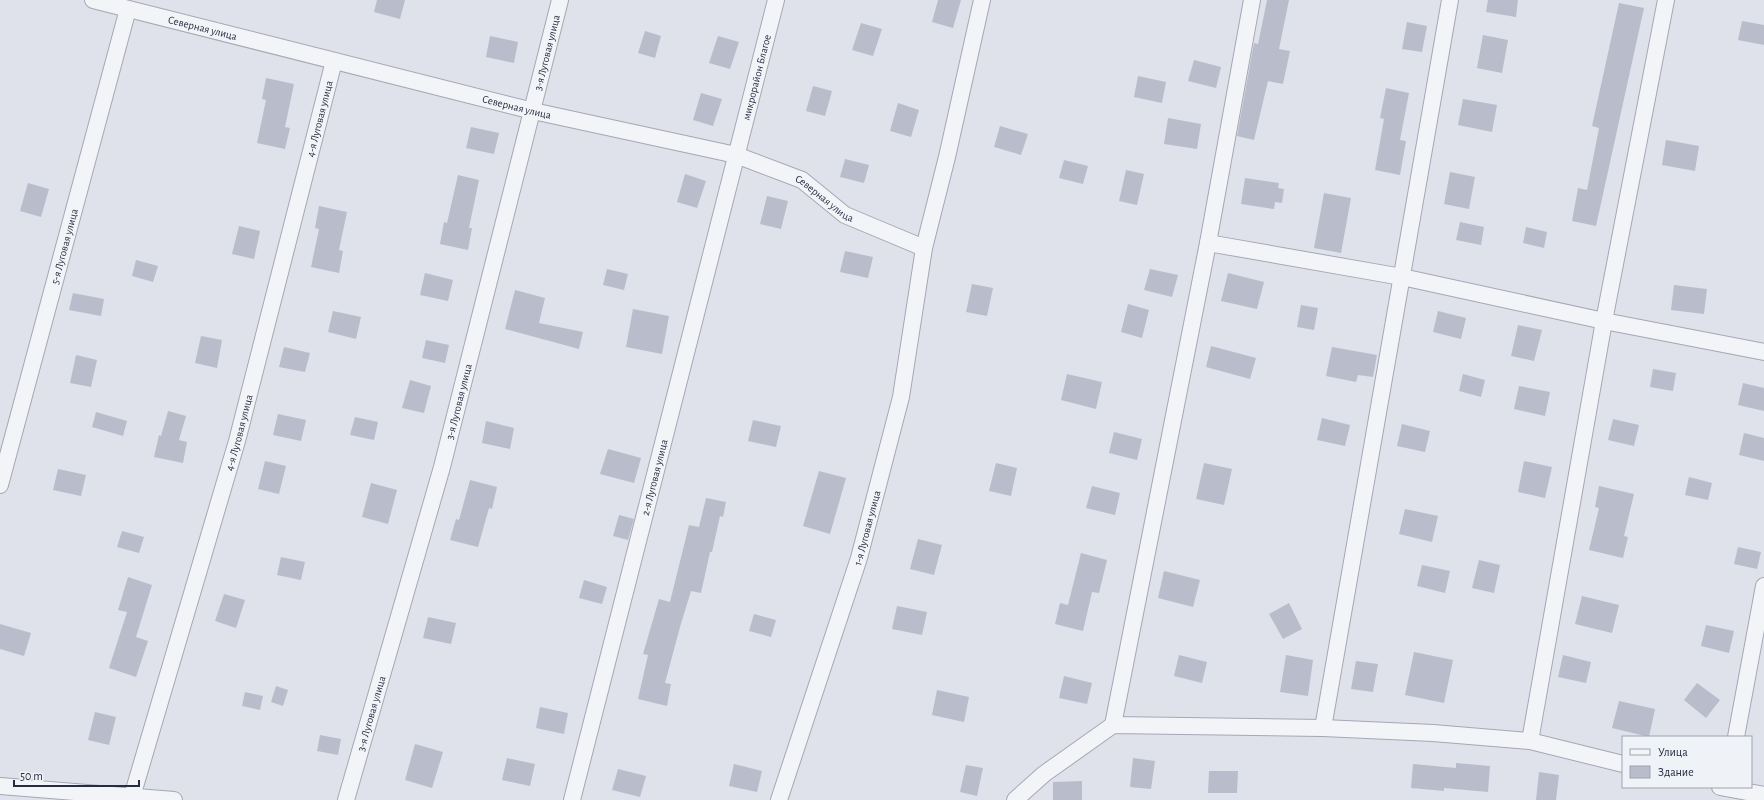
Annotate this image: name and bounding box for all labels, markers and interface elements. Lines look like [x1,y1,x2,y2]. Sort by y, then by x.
street label: Северная улица [167,14,238,42]
street label: 3-я Луговая улица [532,14,562,92]
street label: микрорайон Благое [741,33,773,121]
street label: 4-я Луговая улица [305,79,335,158]
street label: Северная улица [481,93,552,121]
street label: Северная улица [794,173,855,224]
street label: 5-я Луговая улица [49,208,80,286]
street label: 3-я Луговая улица [444,363,474,441]
street label: 4-я Луговая улица [224,393,255,472]
street label: 2-я Луговая улица [640,438,670,517]
street label: 1-я Луговая улица [852,489,882,567]
street label: 3-я Луговая улица [355,675,387,753]
legend [1622,736,1752,788]
text: Улица [1658,746,1688,758]
scale bar [14,762,139,788]
text: Здание [1658,766,1694,778]
text: 50 m [20,770,43,782]

